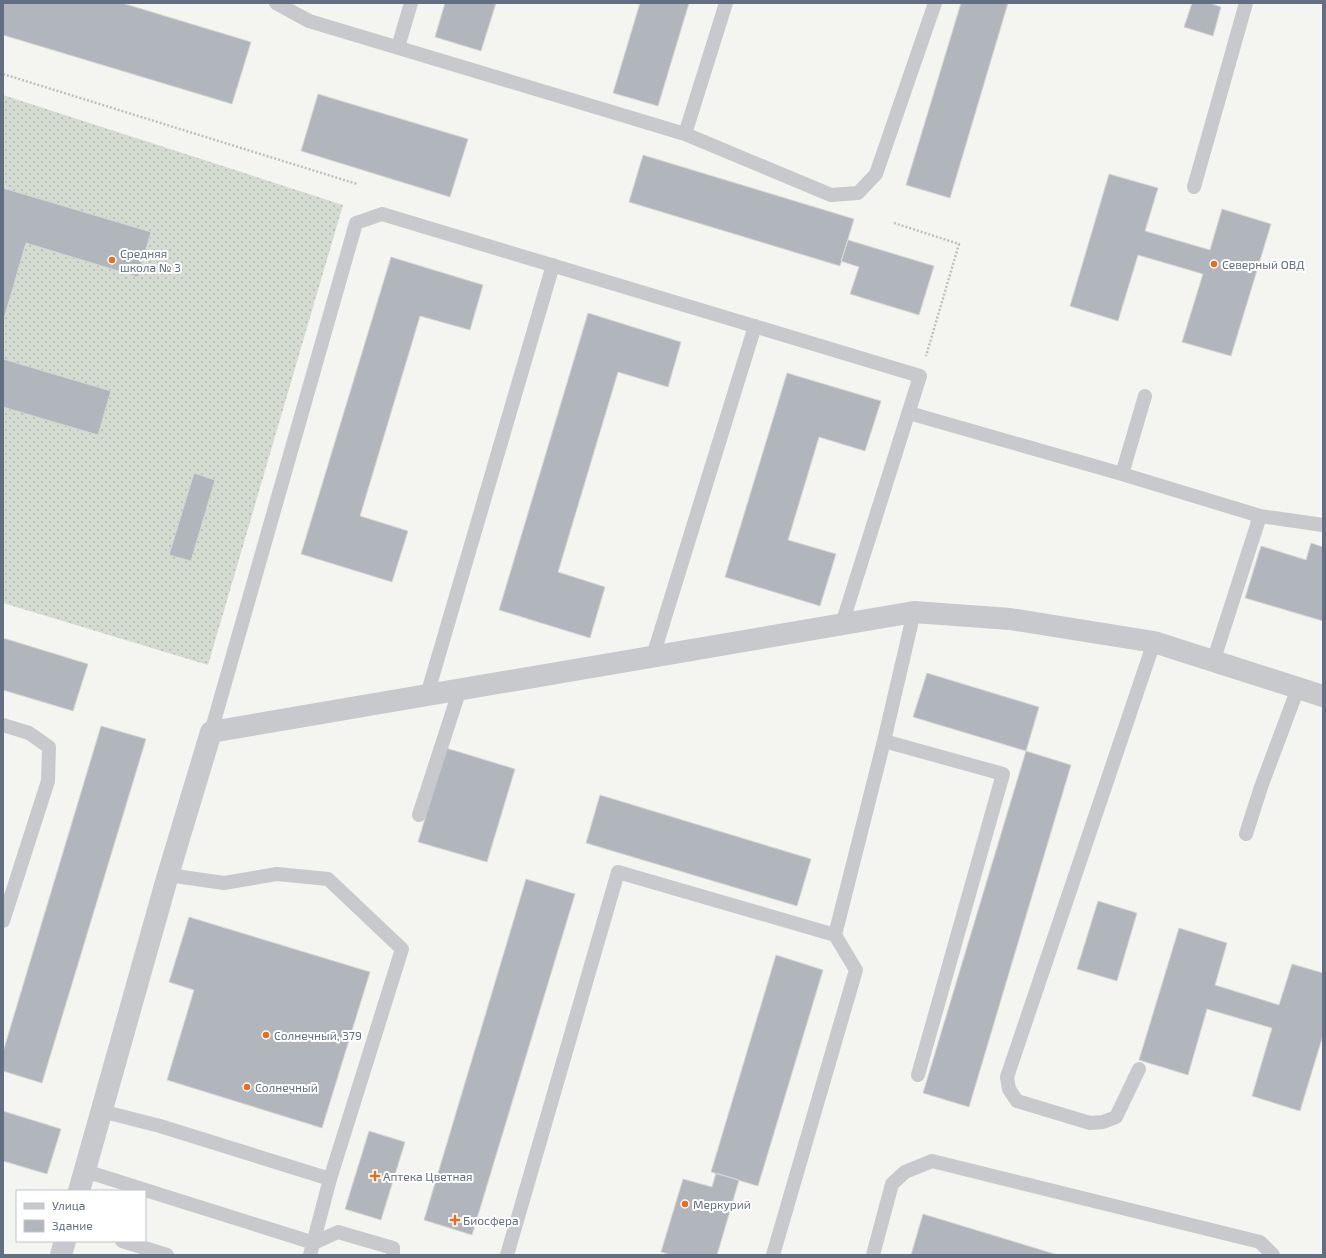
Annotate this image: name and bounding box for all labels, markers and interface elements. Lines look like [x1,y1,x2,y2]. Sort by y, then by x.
place label: Средняя школа № 3 [120,246,181,274]
marker: Средняя школа № 3 [107,255,117,265]
place label: Северный ОВД [1222,257,1304,271]
marker: Северный ОВД [1209,259,1219,269]
place label: Солнечный, 379 [274,1028,362,1042]
marker: Солнечный, 379 [261,1030,271,1040]
place label: Солнечный [255,1080,318,1094]
marker: Солнечный [242,1082,252,1092]
place label: Аптека Цветная [383,1169,473,1183]
marker: Аптека Цветная [370,1171,380,1181]
legend [16,1190,146,1242]
place label: Меркурий [693,1197,751,1212]
text: Улица [52,1198,85,1212]
marker: Меркурий [680,1199,690,1209]
place label: Биосфера [463,1213,519,1227]
marker: Биосфера [450,1215,460,1225]
text: Здание [52,1218,93,1232]

